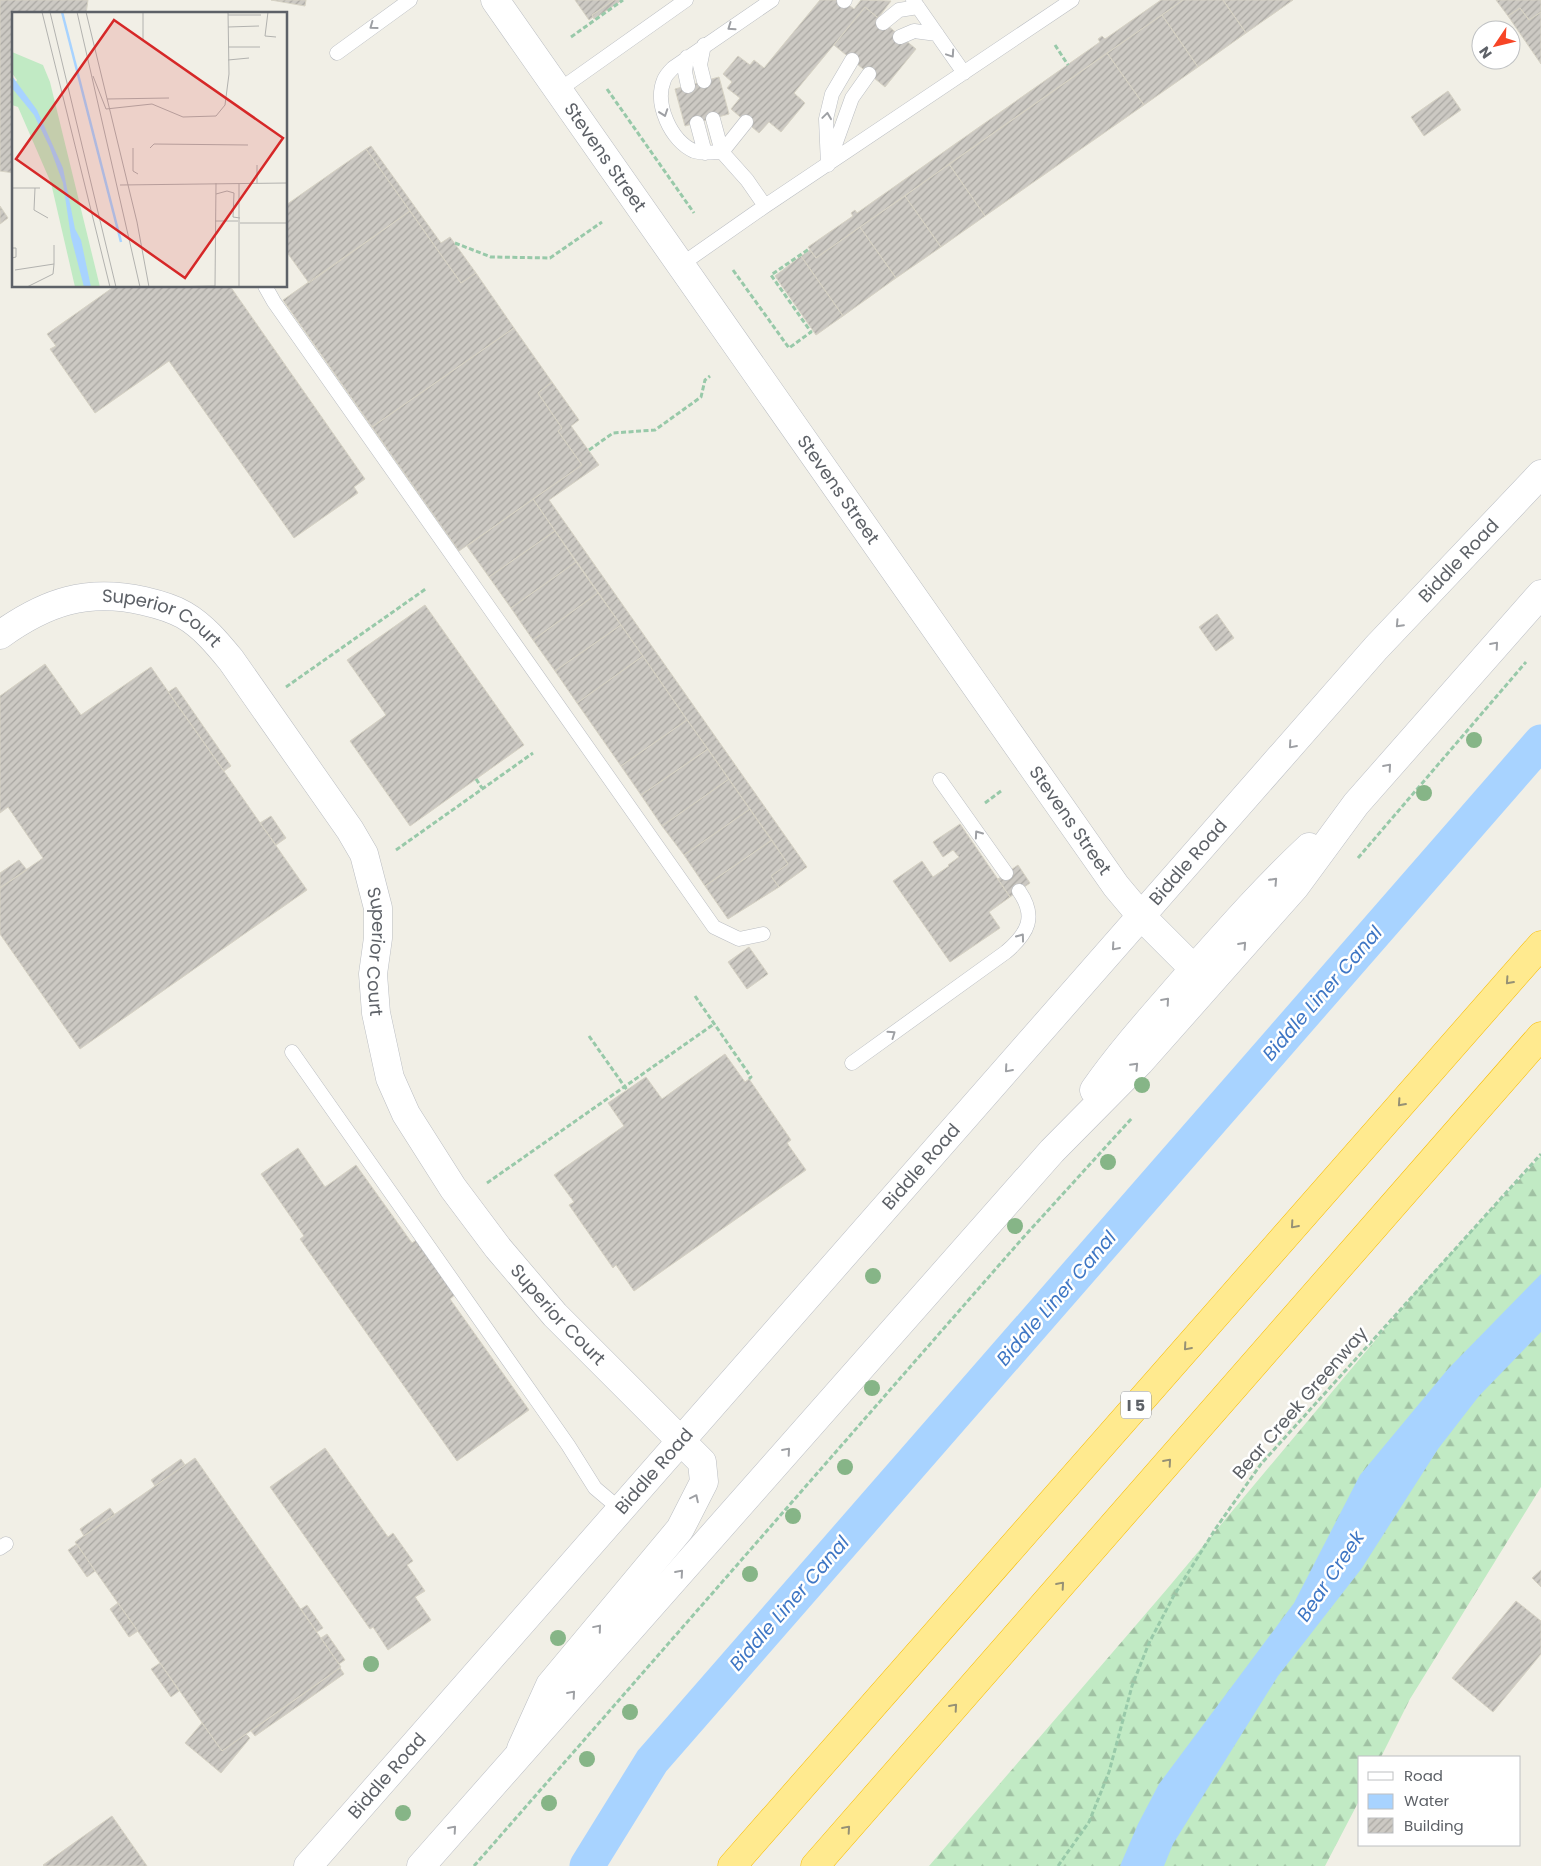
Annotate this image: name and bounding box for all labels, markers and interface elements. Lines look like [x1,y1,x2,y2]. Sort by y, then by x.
inset map [12,12,288,288]
one-way arrow [369,20,379,29]
north arrow [1471,20,1521,70]
one-way arrow [727,21,737,30]
text: N [1474,42,1497,63]
one-way arrow [945,49,954,58]
street label: Stevens Street [559,97,653,217]
one-way arrow [658,108,668,116]
one-way arrow [821,112,832,120]
street label: Stevens Street [792,430,886,549]
street label: Biddle Road [1412,513,1504,608]
street label: Superior Court [102,583,228,652]
one-way arrow [1396,618,1405,627]
one-way arrow [1490,642,1499,651]
one-way arrow [1288,740,1297,749]
street label: Stevens Street [1024,761,1118,880]
one-way arrow [1382,764,1391,773]
street label: Biddle Road [1143,813,1232,910]
one-way arrow [975,830,984,839]
one-way arrow [1268,877,1277,886]
street label: Superior Court [360,884,391,1017]
water label: Biddle Liner Canal [1256,920,1389,1067]
one-way arrow [1015,933,1024,943]
one-way arrow [1112,941,1121,950]
one-way arrow [1238,941,1247,950]
one-way arrow [1506,975,1514,984]
one-way arrow [1161,998,1169,1007]
one-way arrow [886,1031,896,1040]
one-way arrow [1005,1063,1014,1072]
one-way arrow [1129,1063,1138,1072]
one-way arrow [1398,1097,1407,1106]
street label: Biddle Road [876,1118,965,1215]
one-way arrow [1290,1219,1299,1228]
water label: Biddle Liner Canal [990,1225,1123,1372]
street label: Superior Court [505,1258,611,1371]
street label: Bear Creek Greenway [1226,1321,1373,1484]
one-way arrow [1184,1341,1192,1350]
road number: I 5 [1121,1392,1151,1418]
street label: Biddle Road [609,1422,698,1519]
one-way arrow [782,1447,791,1456]
one-way arrow [1162,1459,1171,1468]
one-way arrow [689,1495,699,1504]
water label: Bear Creek [1290,1525,1371,1627]
water label: Biddle Liner Canal [723,1530,856,1677]
one-way arrow [674,1569,683,1578]
one-way arrow [1055,1581,1064,1590]
one-way arrow [592,1624,601,1633]
one-way arrow [566,1691,575,1700]
one-way arrow [948,1704,957,1713]
street label: Biddle Road [342,1727,431,1824]
legend [1358,1756,1521,1846]
text: Road [1404,1765,1443,1786]
text: Water [1404,1790,1450,1811]
text: Building [1404,1815,1464,1836]
one-way arrow [447,1826,456,1835]
one-way arrow [841,1826,850,1835]

